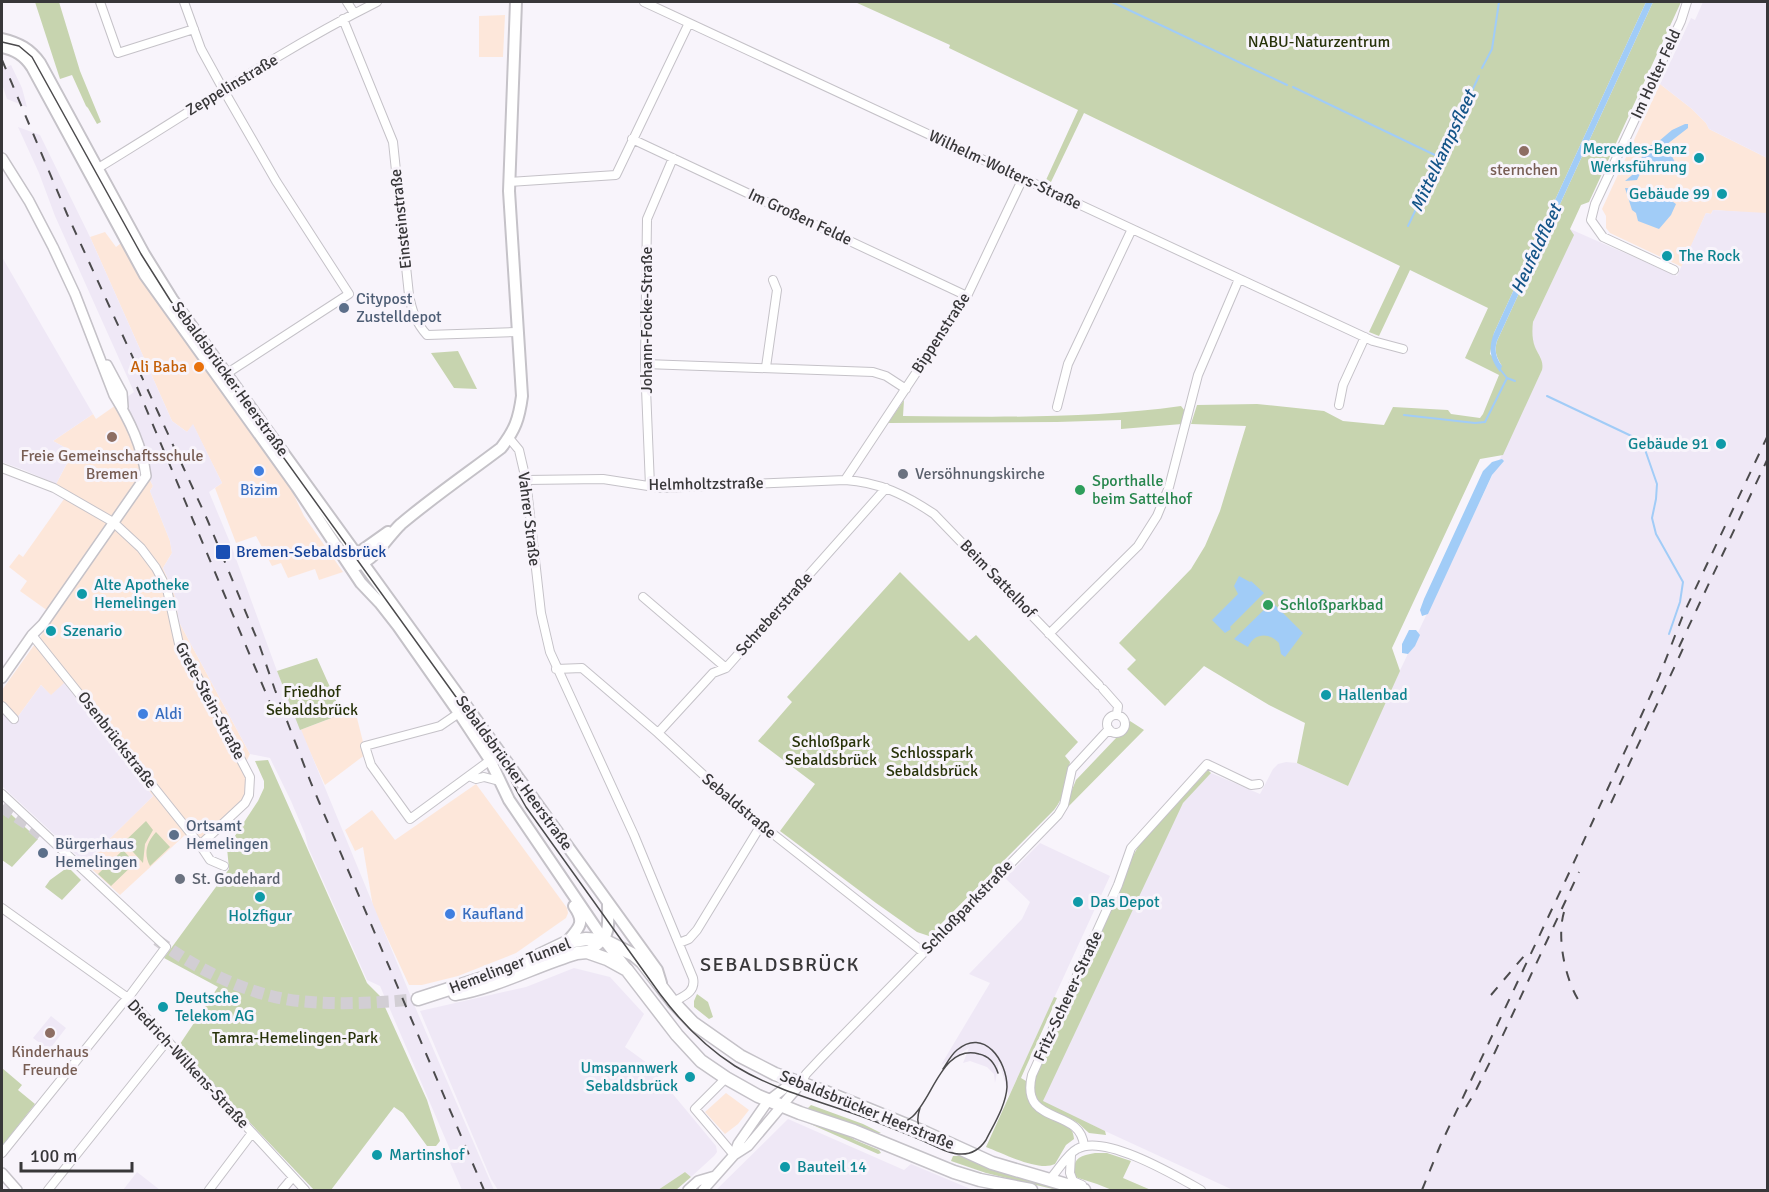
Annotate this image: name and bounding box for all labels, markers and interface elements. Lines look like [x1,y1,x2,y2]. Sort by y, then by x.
street label: Im Holter Feld [1627,26,1685,122]
park label: NABU-Naturzentrum [1248,32,1390,52]
street label: Zeppelinstraße [182,50,282,120]
water label: Mittelkampsfleet [1405,84,1482,215]
street label: Wilhelm-Wolters-Straße [925,126,1085,214]
place label: Mercedes-Benz Werksführung [1582,139,1687,177]
marker: sternchen [1517,144,1531,158]
marker: Mercedes-Benz Werksführung [1692,151,1706,165]
place label: sternchen [1490,160,1558,180]
street label: Einsteinstraße [386,168,416,270]
street label: Im Großen Felde [745,184,855,250]
place label: Gebäude 99 [1629,184,1710,204]
marker: Gebäude 99 [1715,187,1729,201]
water label: Heufeldfleet [1506,198,1567,297]
place label: The Rock [1679,246,1740,266]
street label: Johann-Focke-Straße [637,247,657,393]
marker: The Rock [1660,249,1674,263]
place label: Citypost Zustelldepot [356,289,442,327]
street label: Bippenstraße [907,289,975,377]
street label: Sebaldsbrücker Heerstraße [167,298,293,460]
marker: Citypost Zustelldepot [337,301,351,315]
place label: Ali Baba [131,357,187,377]
marker: Ali Baba [192,360,206,374]
marker: Freie Gemeinschaftsschule Bremen [105,430,119,444]
place label: Gebäude 91 [1628,434,1709,454]
marker: Gebäude 91 [1714,437,1728,451]
place label: Freie Gemeinschaftsschule Bremen [21,446,203,484]
marker: Bizim [252,464,266,478]
place label: Versöhnungskirche [915,464,1045,484]
marker: Versöhnungskirche [896,467,910,481]
street label: Vahrer Straße [513,471,545,567]
place label: Sporthalle beim Sattelhof [1092,471,1193,509]
street label: Helmholtzstraße [648,473,764,495]
place label: Bizim [240,480,278,500]
marker: Sporthalle beim Sattelhof [1073,483,1087,497]
street label: Beim Sattelhof [956,536,1041,623]
place label: Bremen-Sebaldsbrück [236,542,386,562]
marker: Bremen-Sebaldsbrück [214,543,232,561]
street label: Schreberstraße [731,568,817,660]
place label: Alte Apotheke Hemelingen [94,575,190,613]
marker: Alte Apotheke Hemelingen [75,587,89,601]
place label: Schloßparkbad [1280,595,1383,615]
marker: Schloßparkbad [1261,598,1275,612]
place label: Szenario [63,621,122,641]
marker: Szenario [44,624,58,638]
street label: Grete-Stein-Straße [171,639,249,763]
park label: Friedhof Sebaldsbrück [266,682,358,720]
place label: Hallenbad [1338,685,1408,705]
street label: Osenbrückstraße [73,688,161,792]
marker: Hallenbad [1319,688,1333,702]
street label: Sebaldsbrücker Heerstraße [451,692,577,854]
place label: Aldi [155,704,182,724]
marker: Aldi [136,707,150,721]
park label: Schloßpark Sebaldsbrück [785,732,877,770]
park label: Schlosspark Sebaldsbrück [886,743,978,781]
street label: Sebaldstraße [698,769,780,843]
place label: Ortsamt Hemelingen [186,816,268,854]
marker: Ortsamt Hemelingen [167,828,181,842]
place label: Bürgerhaus Hemelingen [55,834,137,872]
marker: Bürgerhaus Hemelingen [36,846,50,860]
street label: Schloßparkstraße [917,856,1017,958]
place label: St. Godehard [192,869,280,889]
marker: St. Godehard [173,872,187,886]
marker: Holzfigur [253,890,267,904]
place label: Das Depot [1090,892,1160,912]
marker: Das Depot [1071,895,1085,909]
place label: Kaufland [462,904,524,924]
place label: Holzfigur [228,906,292,926]
marker: Kaufland [443,907,457,921]
street label: Fritz-Scherer-Straße [1029,928,1107,1064]
street label: Hemelinger Tunnel [446,934,574,998]
district label: SEBALDSBRÜCK [700,952,860,977]
place label: Deutsche Telekom AG [175,988,254,1026]
street label: Diedrich-Wilkens-Straße [123,995,253,1133]
marker: Deutsche Telekom AG [156,1000,170,1014]
marker: Kinderhaus Freunde [43,1026,57,1040]
park label: Tamra-Hemelingen-Park [212,1028,378,1048]
place label: Kinderhaus Freunde [11,1042,89,1080]
place label: Umspannwerk Sebaldsbrück [580,1058,678,1096]
street label: Sebaldsbrücker Heerstraße [777,1066,957,1154]
marker: Umspannwerk Sebaldsbrück [683,1070,697,1084]
scale bar [21,1135,132,1173]
text: 100 m [30,1145,77,1167]
place label: Martinshof [389,1145,465,1165]
marker: Martinshof [370,1148,384,1162]
place label: Bauteil 14 [797,1157,867,1177]
marker: Bauteil 14 [778,1160,792,1174]

